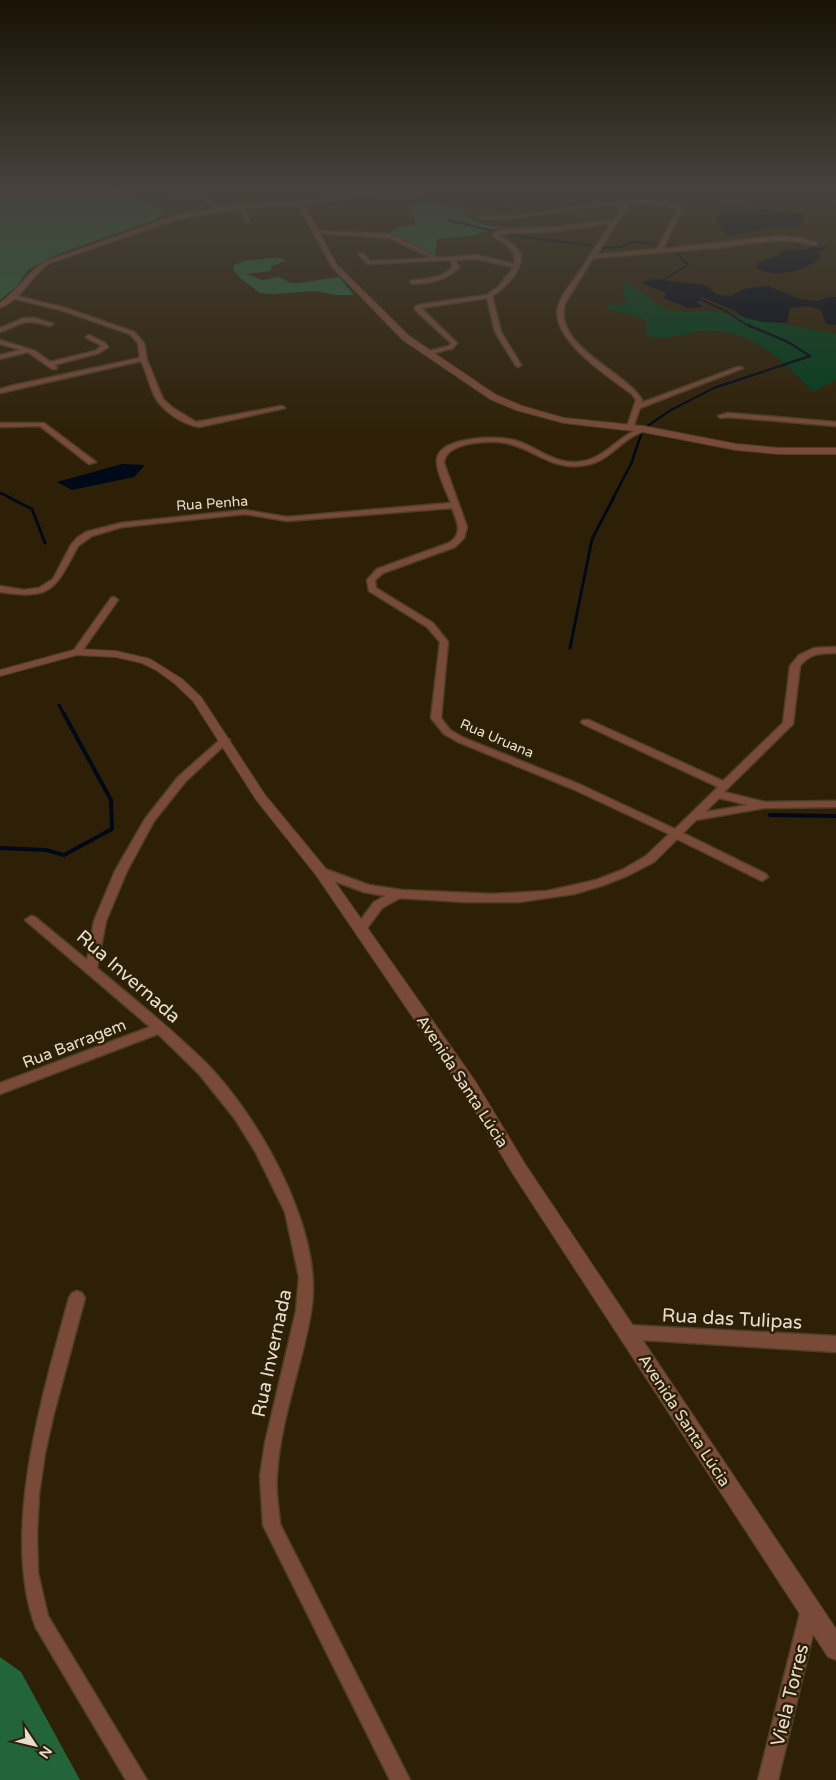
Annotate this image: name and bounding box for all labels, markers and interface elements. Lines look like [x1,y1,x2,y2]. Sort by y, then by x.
street label: Rua Penha [175,493,249,514]
street label: Rua Uruana [457,715,536,762]
street label: Rua Invernada [72,926,185,1028]
street label: Avenida Santa Lúcia [412,1012,512,1152]
street label: Rua Barragem [20,1015,129,1073]
street label: Rua Invernada [248,1287,296,1419]
street label: Rua das Tulipas [661,1304,803,1334]
street label: Avenida Santa Lúcia [634,1351,734,1491]
street label: Viela Torres [767,1642,813,1749]
north arrow [10,1720,60,1770]
text: N [35,1743,55,1762]

